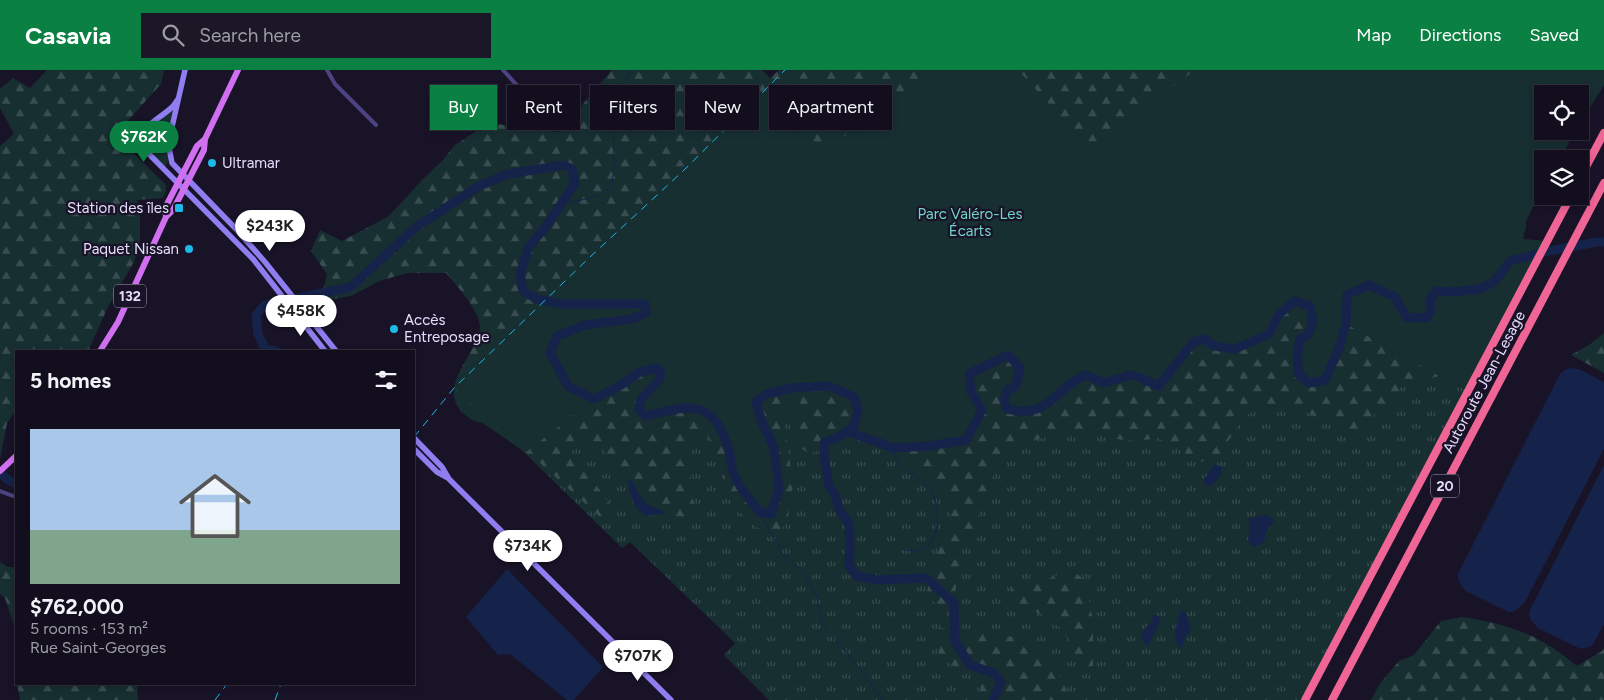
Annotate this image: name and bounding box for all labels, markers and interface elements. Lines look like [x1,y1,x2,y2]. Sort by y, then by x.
search box [141,13,491,58]
text: Casavia [25,21,111,50]
icon: search [159,21,187,49]
text: Search here [199,24,301,47]
text: Map [1356,24,1391,46]
text: Directions [1419,24,1501,46]
text: Saved [1529,24,1579,46]
chip: Buy [430,85,497,130]
chip: Rent [507,85,580,130]
chip: Filters [590,85,675,130]
chip: New [685,85,759,130]
chip: Apartment [769,85,892,130]
map controls [1534,85,1589,205]
button: locate [1534,85,1589,140]
pin: $762K [109,121,179,163]
text: $762K [121,127,167,146]
button: layers [1534,150,1589,205]
place label: Ultramar [222,154,280,172]
marker: Ultramar [206,157,218,169]
place label: Station des îles [67,199,169,217]
marker: Station des îles [173,202,185,214]
park label: Parc Valéro-Les Écarts [917,205,1023,240]
pin: $243K [235,210,305,252]
text: $243K [246,216,294,235]
place label: Paquet Nissan [83,240,179,258]
marker: Paquet Nissan [183,243,195,255]
road number: 132 [114,285,146,308]
pin: $458K [266,294,336,337]
text: $458K [277,301,325,320]
street label: Autoroute Jean-Lesage [1439,308,1529,456]
place label: Accès Entreposage [404,311,489,346]
marker: Accès Entreposage [388,323,400,335]
icon: filters [372,366,400,394]
text: 5 homes [30,368,111,393]
icon: home [170,461,260,551]
road number: 20 [1431,474,1459,498]
pin: $734K [493,530,563,572]
text: $734K [504,536,552,555]
text: $762,000 [30,594,124,619]
text: 5 rooms · 153 m² [30,619,148,638]
text: Rue Saint-Georges [30,638,166,657]
pin: $707K [603,640,673,682]
text: $707K [614,646,662,665]

